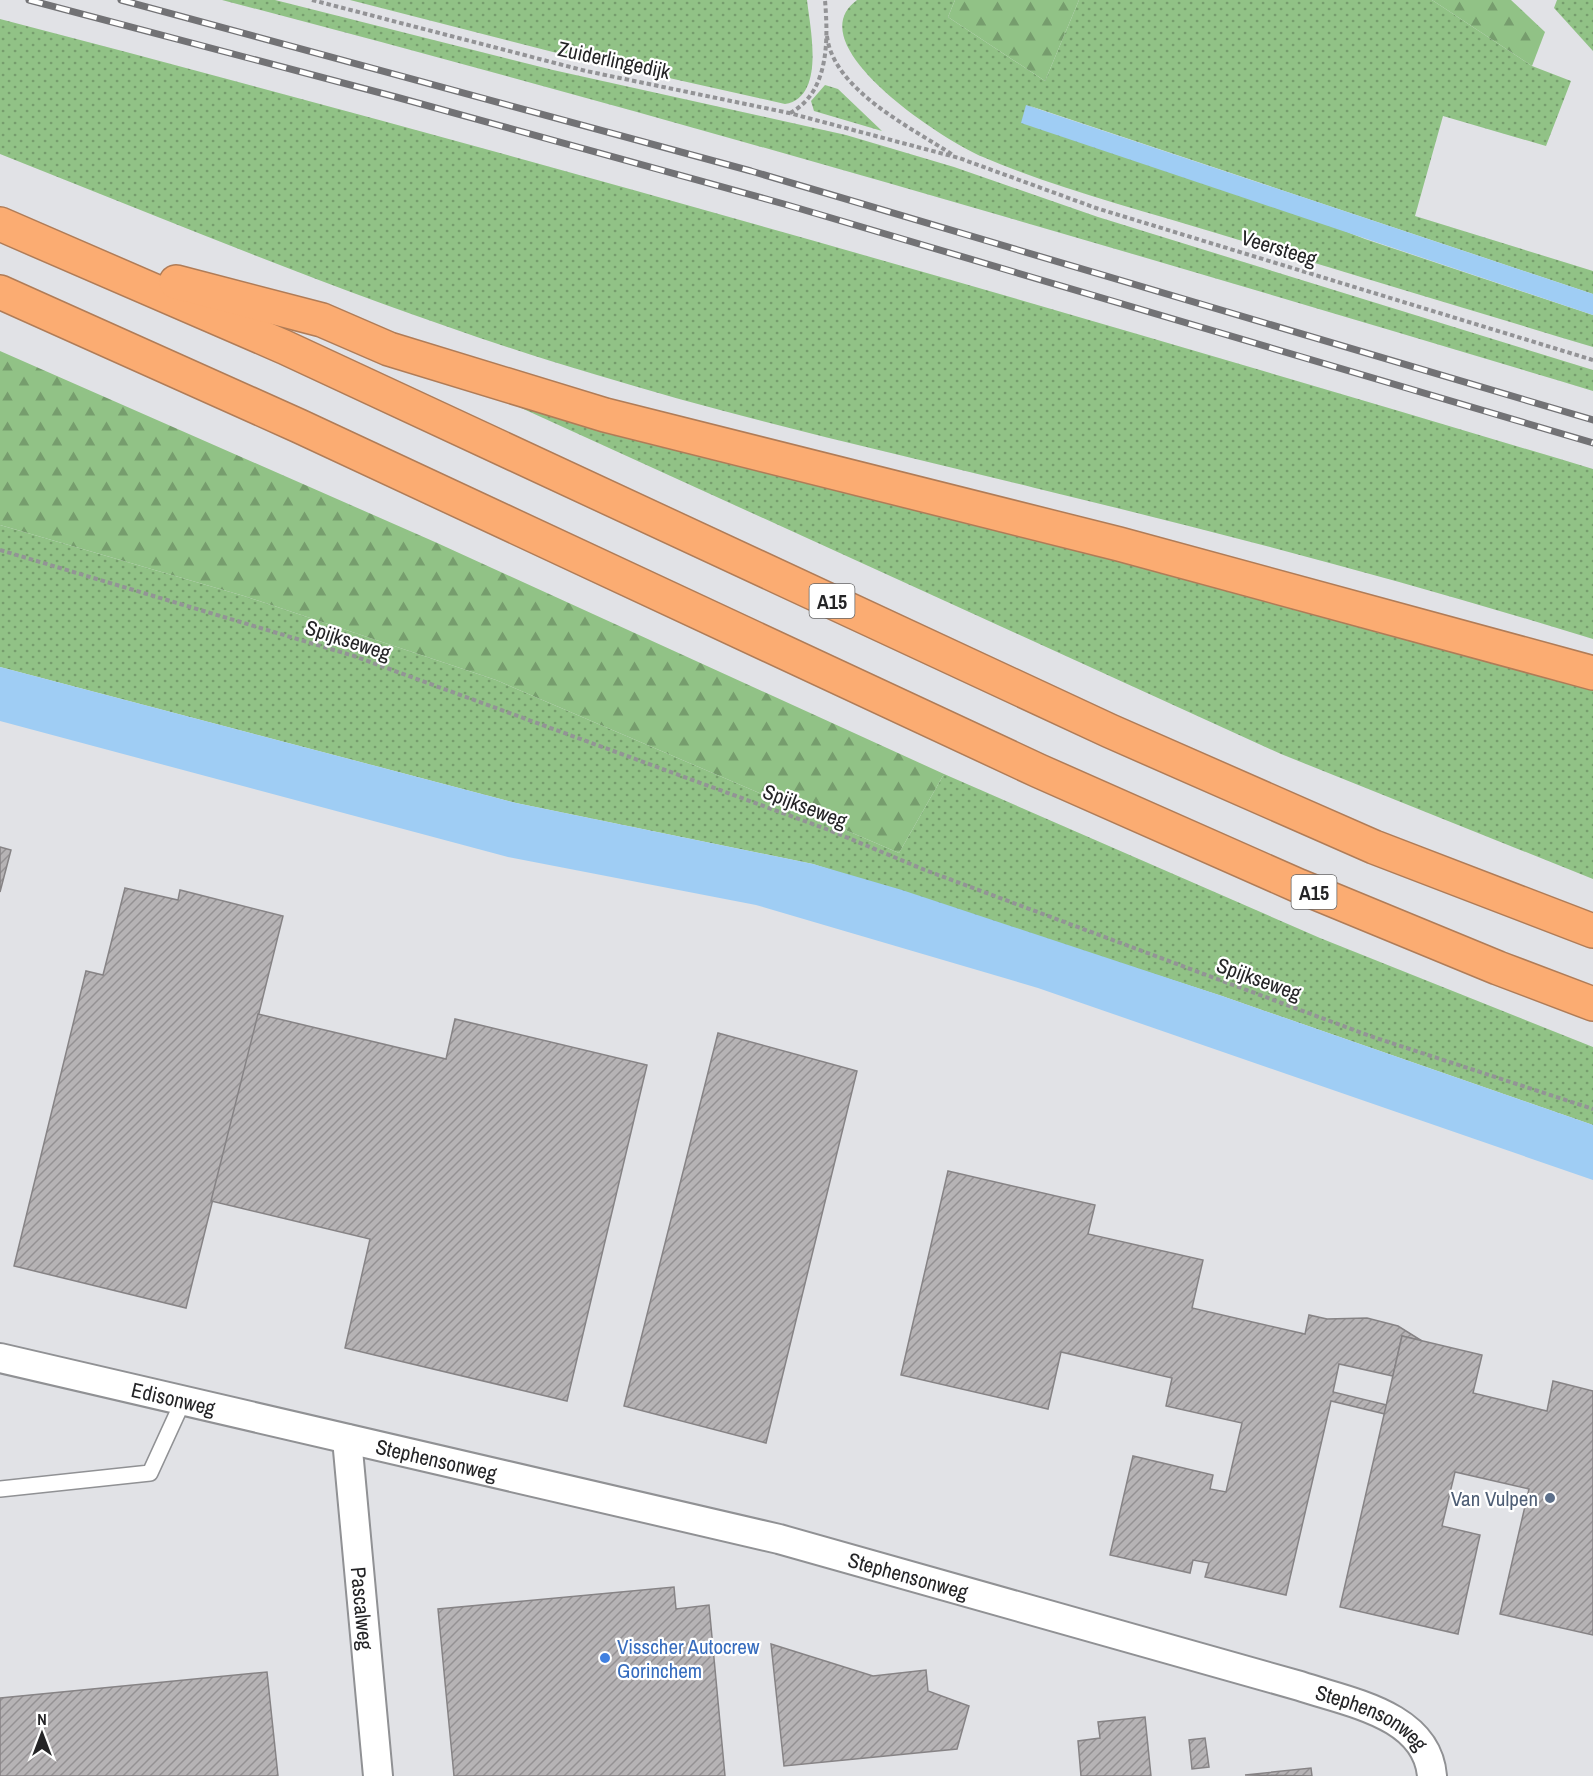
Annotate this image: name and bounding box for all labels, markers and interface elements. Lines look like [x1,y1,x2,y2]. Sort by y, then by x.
street label: Zuiderlingedijk [555,34,673,86]
street label: Veersteeg [1238,223,1321,273]
road number: A15 [810,584,854,618]
street label: Spijkseweg [302,613,395,668]
street label: Spijkseweg [759,777,852,835]
road number: A15 [1292,875,1336,909]
street label: Spijkseweg [1213,950,1306,1008]
street label: Edisonweg [129,1375,219,1422]
street label: Stephensonweg [373,1431,500,1488]
place label: Van Vulpen [1451,1484,1538,1513]
marker: Van Vulpen [1543,1491,1557,1505]
street label: Stephensonweg [845,1545,972,1606]
street label: Pascalweg [344,1565,381,1652]
place label: Visscher Autocrew Gorinchem [617,1632,760,1685]
marker: Visscher Autocrew Gorinchem [598,1651,612,1665]
street label: Stephensonweg [1312,1677,1435,1756]
north arrow [12,1704,72,1764]
text: N [37,1708,47,1730]

